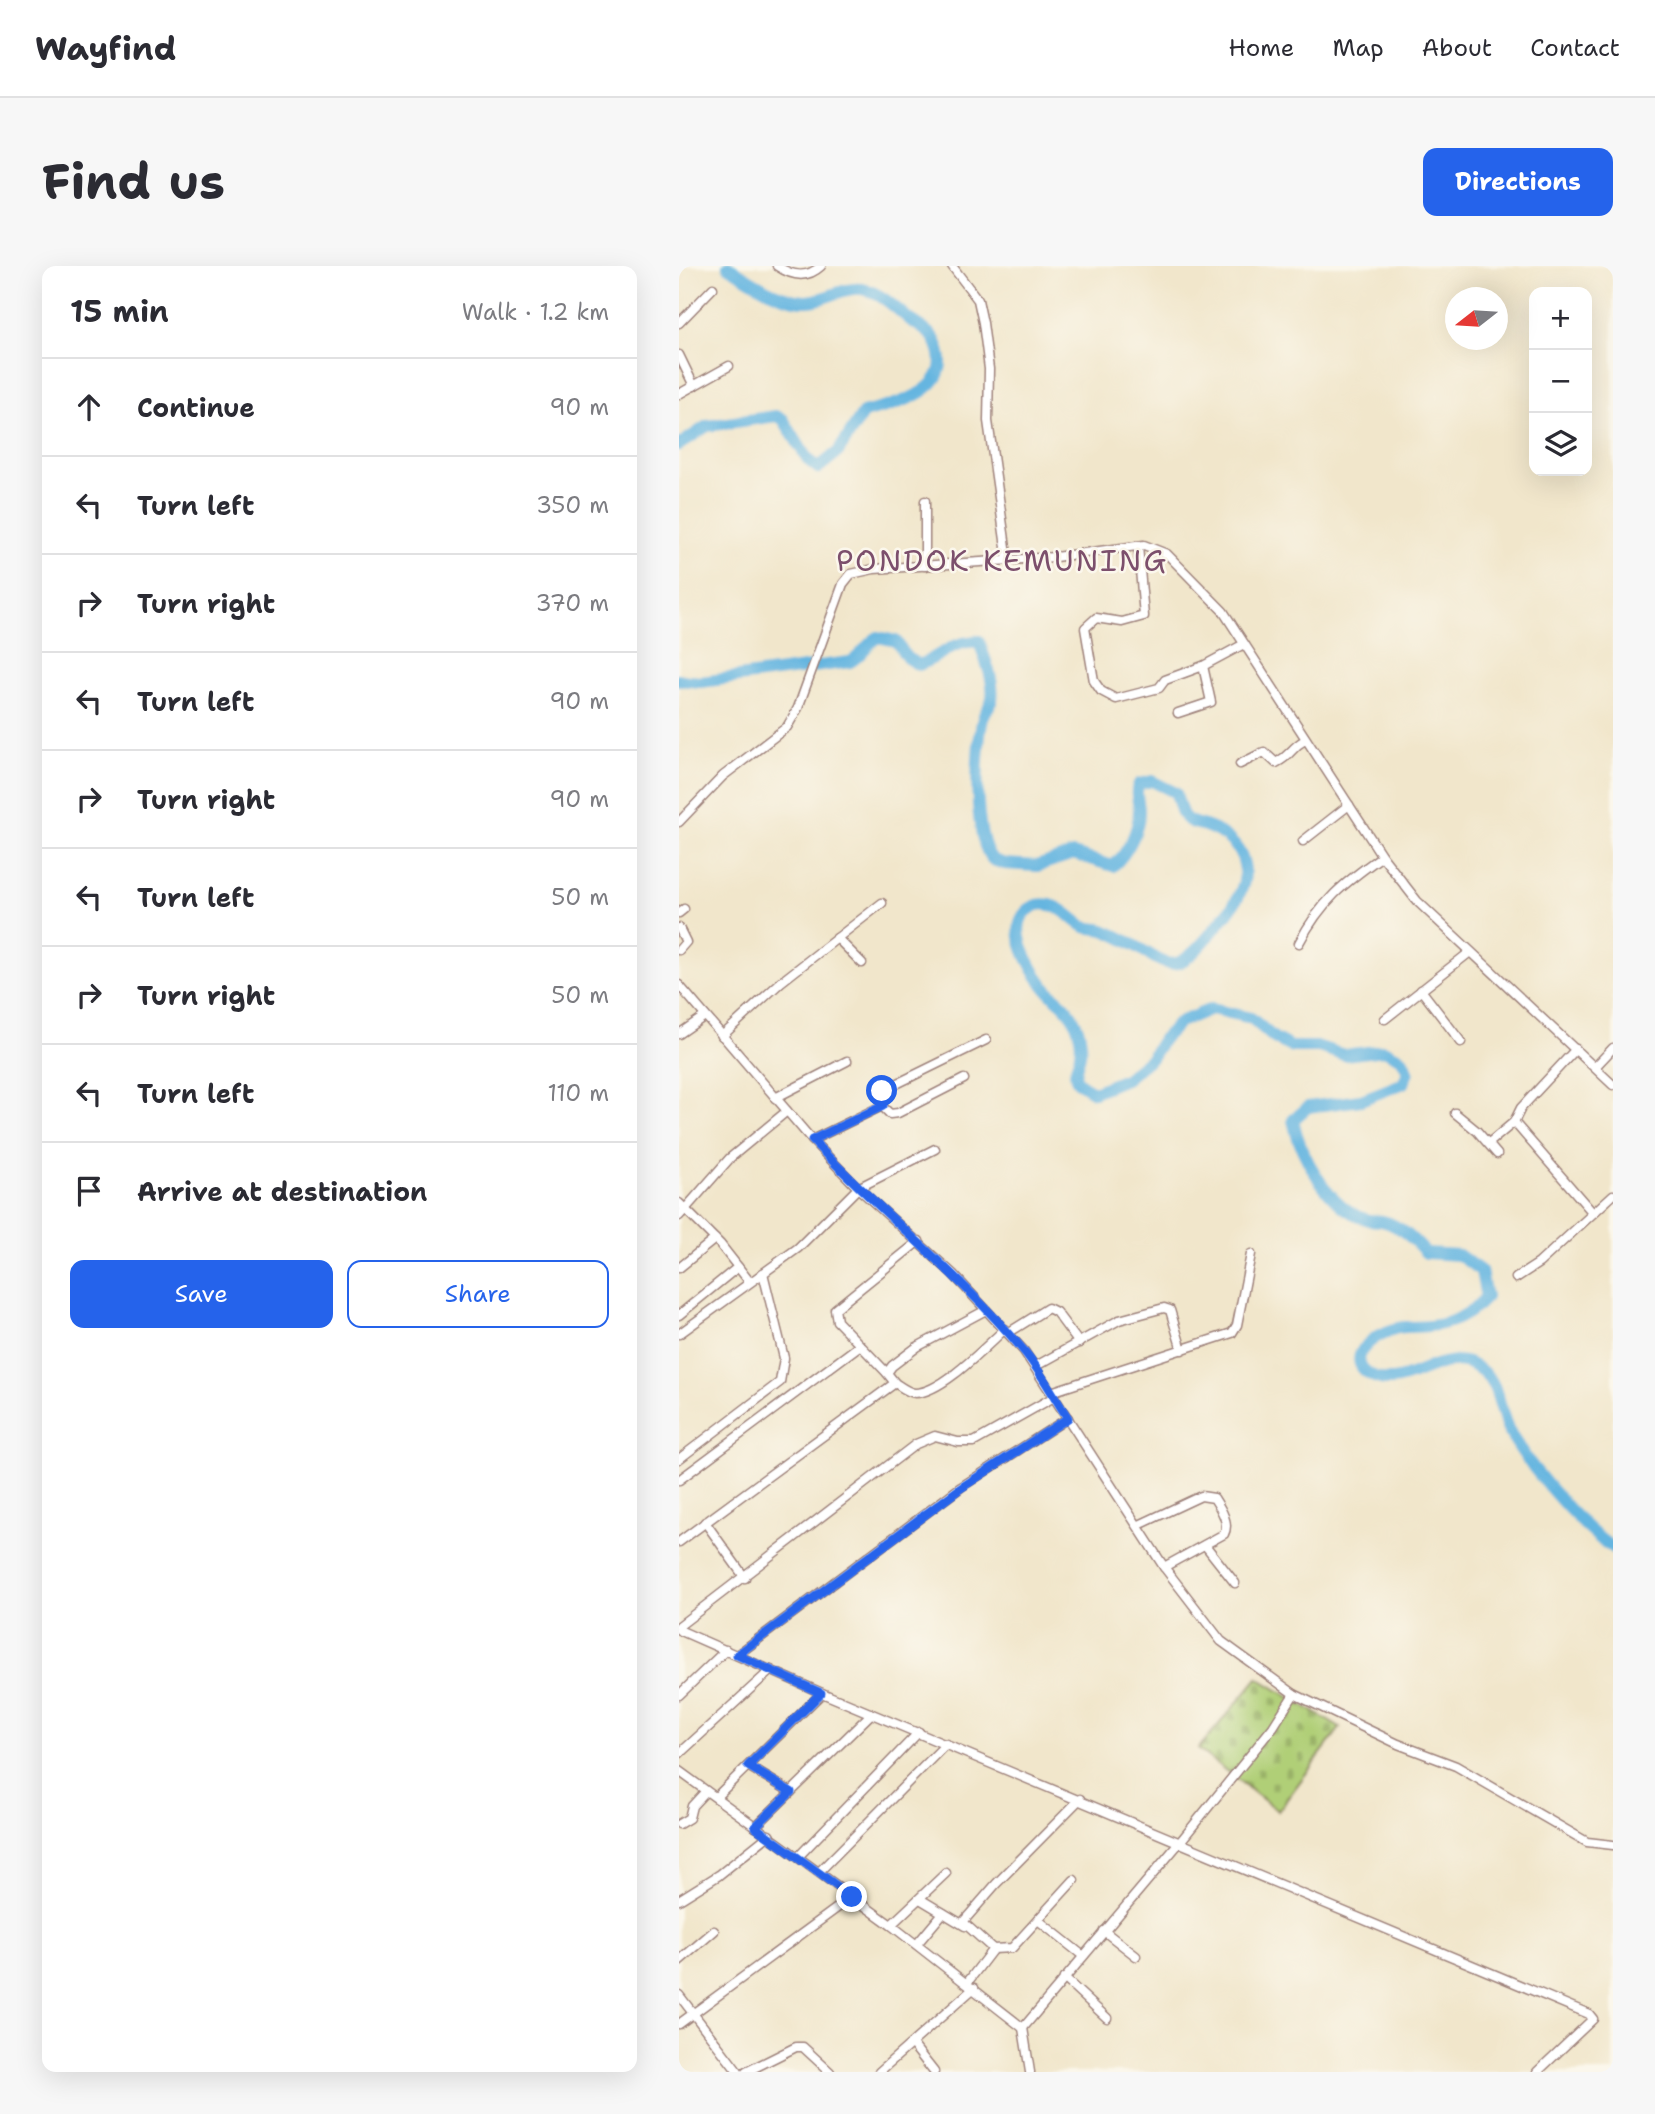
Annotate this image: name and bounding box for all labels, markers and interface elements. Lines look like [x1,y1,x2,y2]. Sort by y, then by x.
text: Wayfind [35,26,176,71]
text: Home [1228,32,1294,64]
text: Map [1332,32,1384,64]
text: About [1422,32,1492,64]
text: Contact [1530,32,1620,64]
button: Directions [1423,148,1613,216]
text: Find us [42,149,225,215]
north arrow [1445,287,1508,350]
map controls [1529,287,1592,476]
button: + [1529,287,1592,350]
text: 15 min [70,291,169,332]
text: Walk · 1.2 km [462,297,609,327]
button: − [1529,350,1592,413]
icon: ahead [70,388,108,426]
text: Continue [137,390,255,425]
text: 90 m [549,392,609,422]
button: layers [1529,413,1592,476]
icon: left [70,486,108,524]
text: Turn left [137,488,254,523]
text: 350 m [536,490,609,520]
district label: PONDOK KEMUNING [836,540,1168,581]
icon: right [70,584,108,622]
text: Turn right [137,586,275,621]
text: 370 m [536,588,609,618]
icon: left [70,682,108,720]
text: Turn left [137,684,254,719]
text: 90 m [549,686,609,716]
icon: right [70,780,108,818]
text: Turn right [137,782,275,817]
text: 90 m [549,784,609,814]
icon: left [70,878,108,916]
text: Turn left [137,880,254,915]
text: 50 m [551,882,609,912]
icon: right [70,976,108,1014]
text: Turn right [137,978,275,1013]
text: 50 m [551,980,609,1010]
icon: left [70,1074,108,1112]
route start [866,1075,897,1106]
text: Turn left [137,1076,254,1111]
text: 110 m [547,1078,609,1108]
icon: arrive [70,1172,108,1210]
text: Arrive at destination [137,1174,427,1209]
button: Save [70,1260,333,1328]
button: Share [347,1260,609,1328]
route end [836,1881,867,1912]

